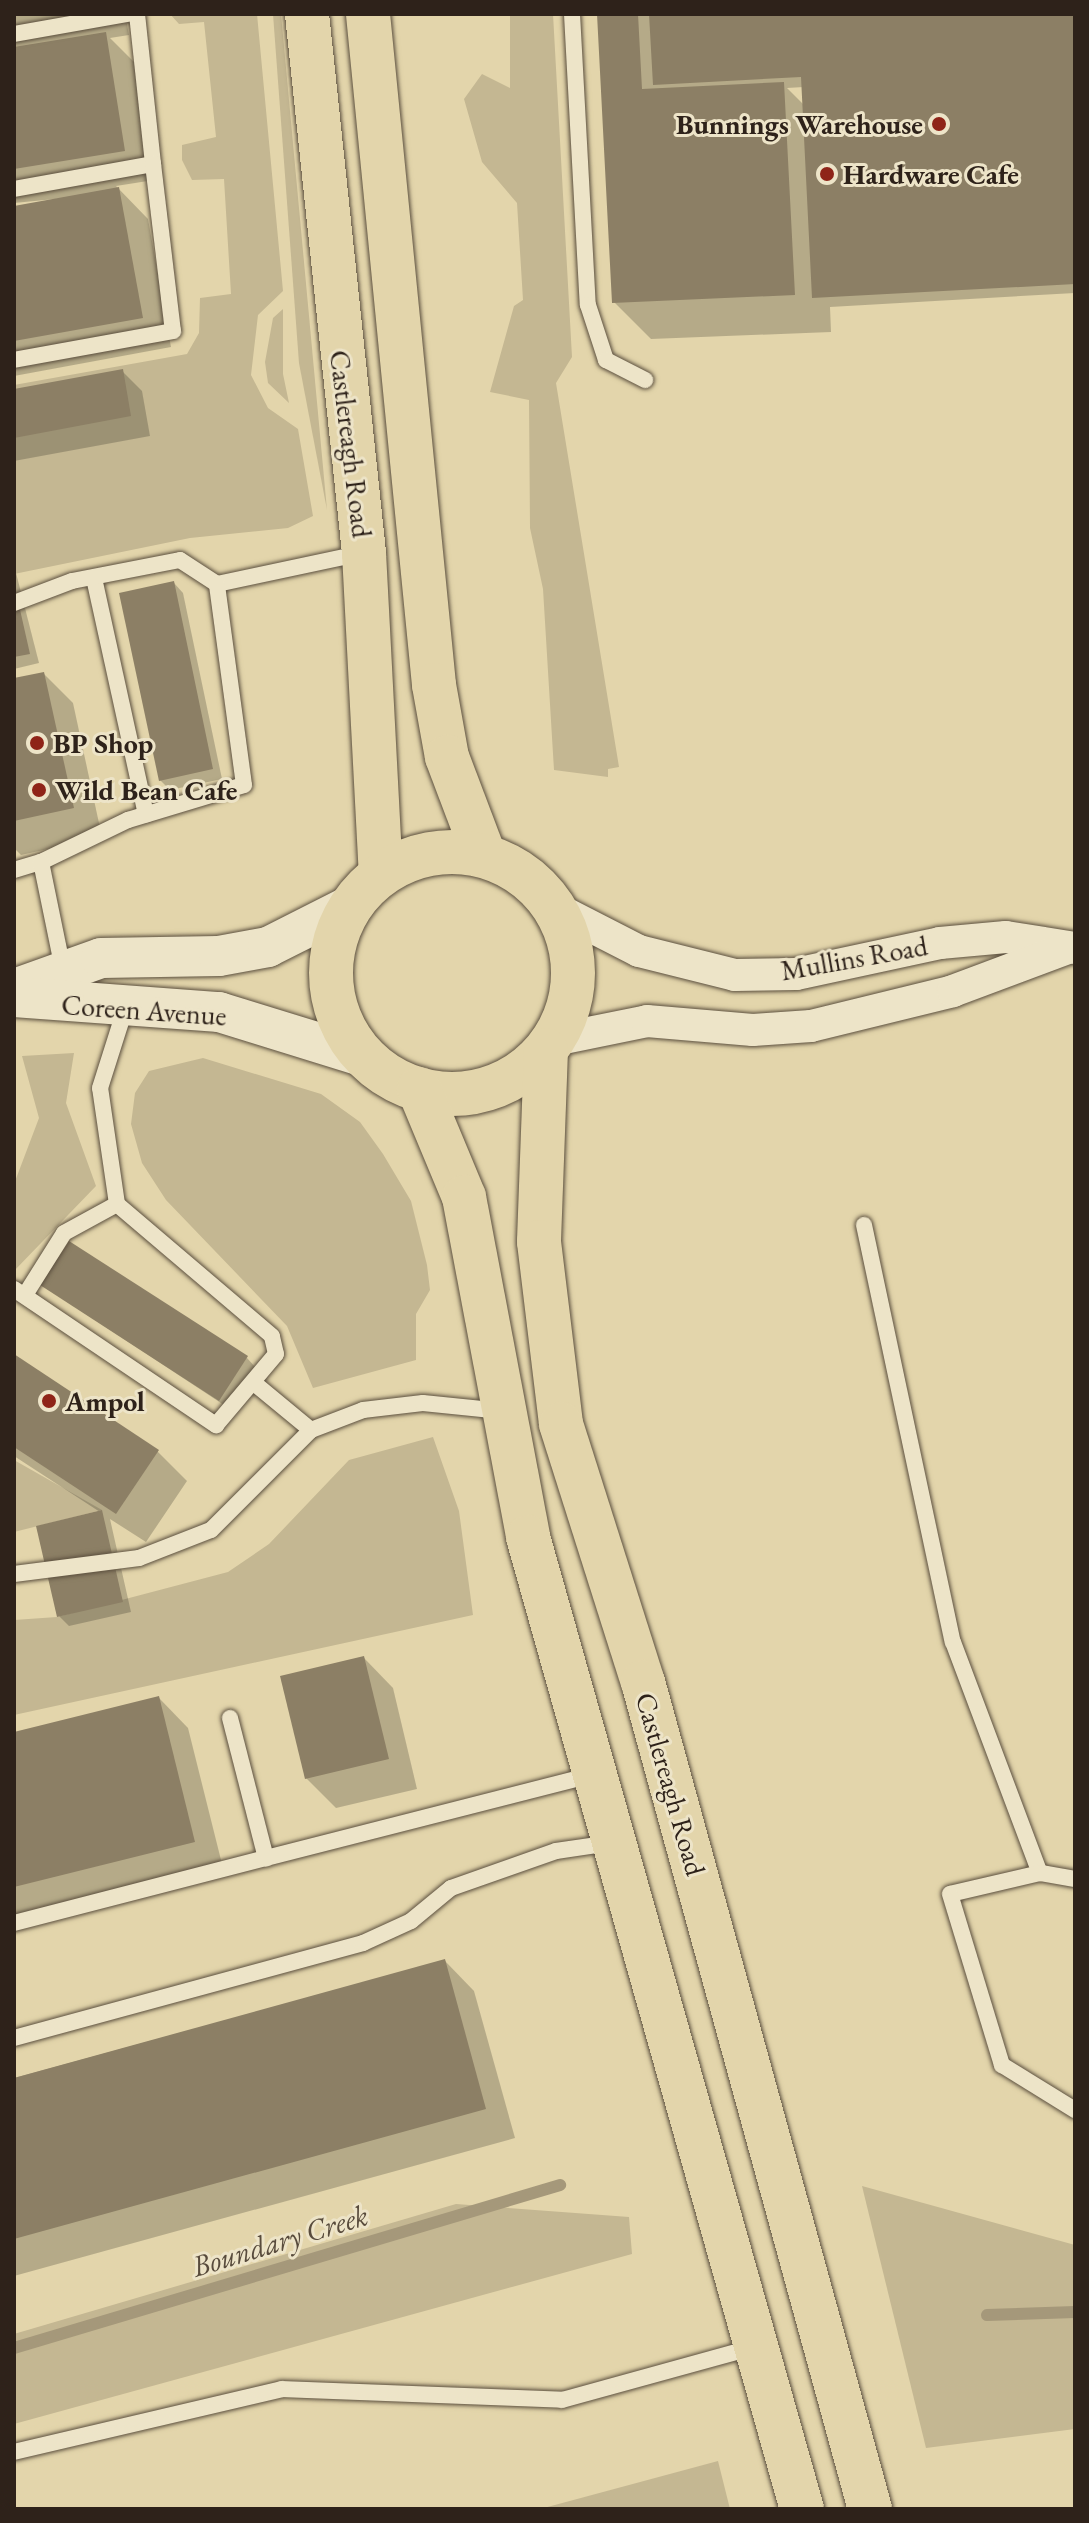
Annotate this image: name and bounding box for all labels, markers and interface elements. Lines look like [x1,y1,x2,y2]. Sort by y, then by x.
place label: Bunnings Warehouse [676,107,923,141]
marker: Bunnings Warehouse [930,115,948,133]
place label: Hardware Cafe [843,157,1019,191]
marker: Hardware Cafe [818,165,836,183]
street label: Castlereagh Road [323,348,379,540]
place label: BP Shop [53,726,153,760]
marker: BP Shop [28,734,46,752]
place label: Wild Bean Cafe [55,773,237,807]
marker: Wild Bean Cafe [30,781,48,799]
street label: Mullins Road [778,929,930,987]
street label: Coreen Avenue [60,987,228,1033]
place label: Ampol [65,1384,145,1418]
marker: Ampol [40,1392,58,1410]
street label: Castlereagh Road [629,1689,713,1879]
water label: Boundary Creek [188,2197,372,2285]

